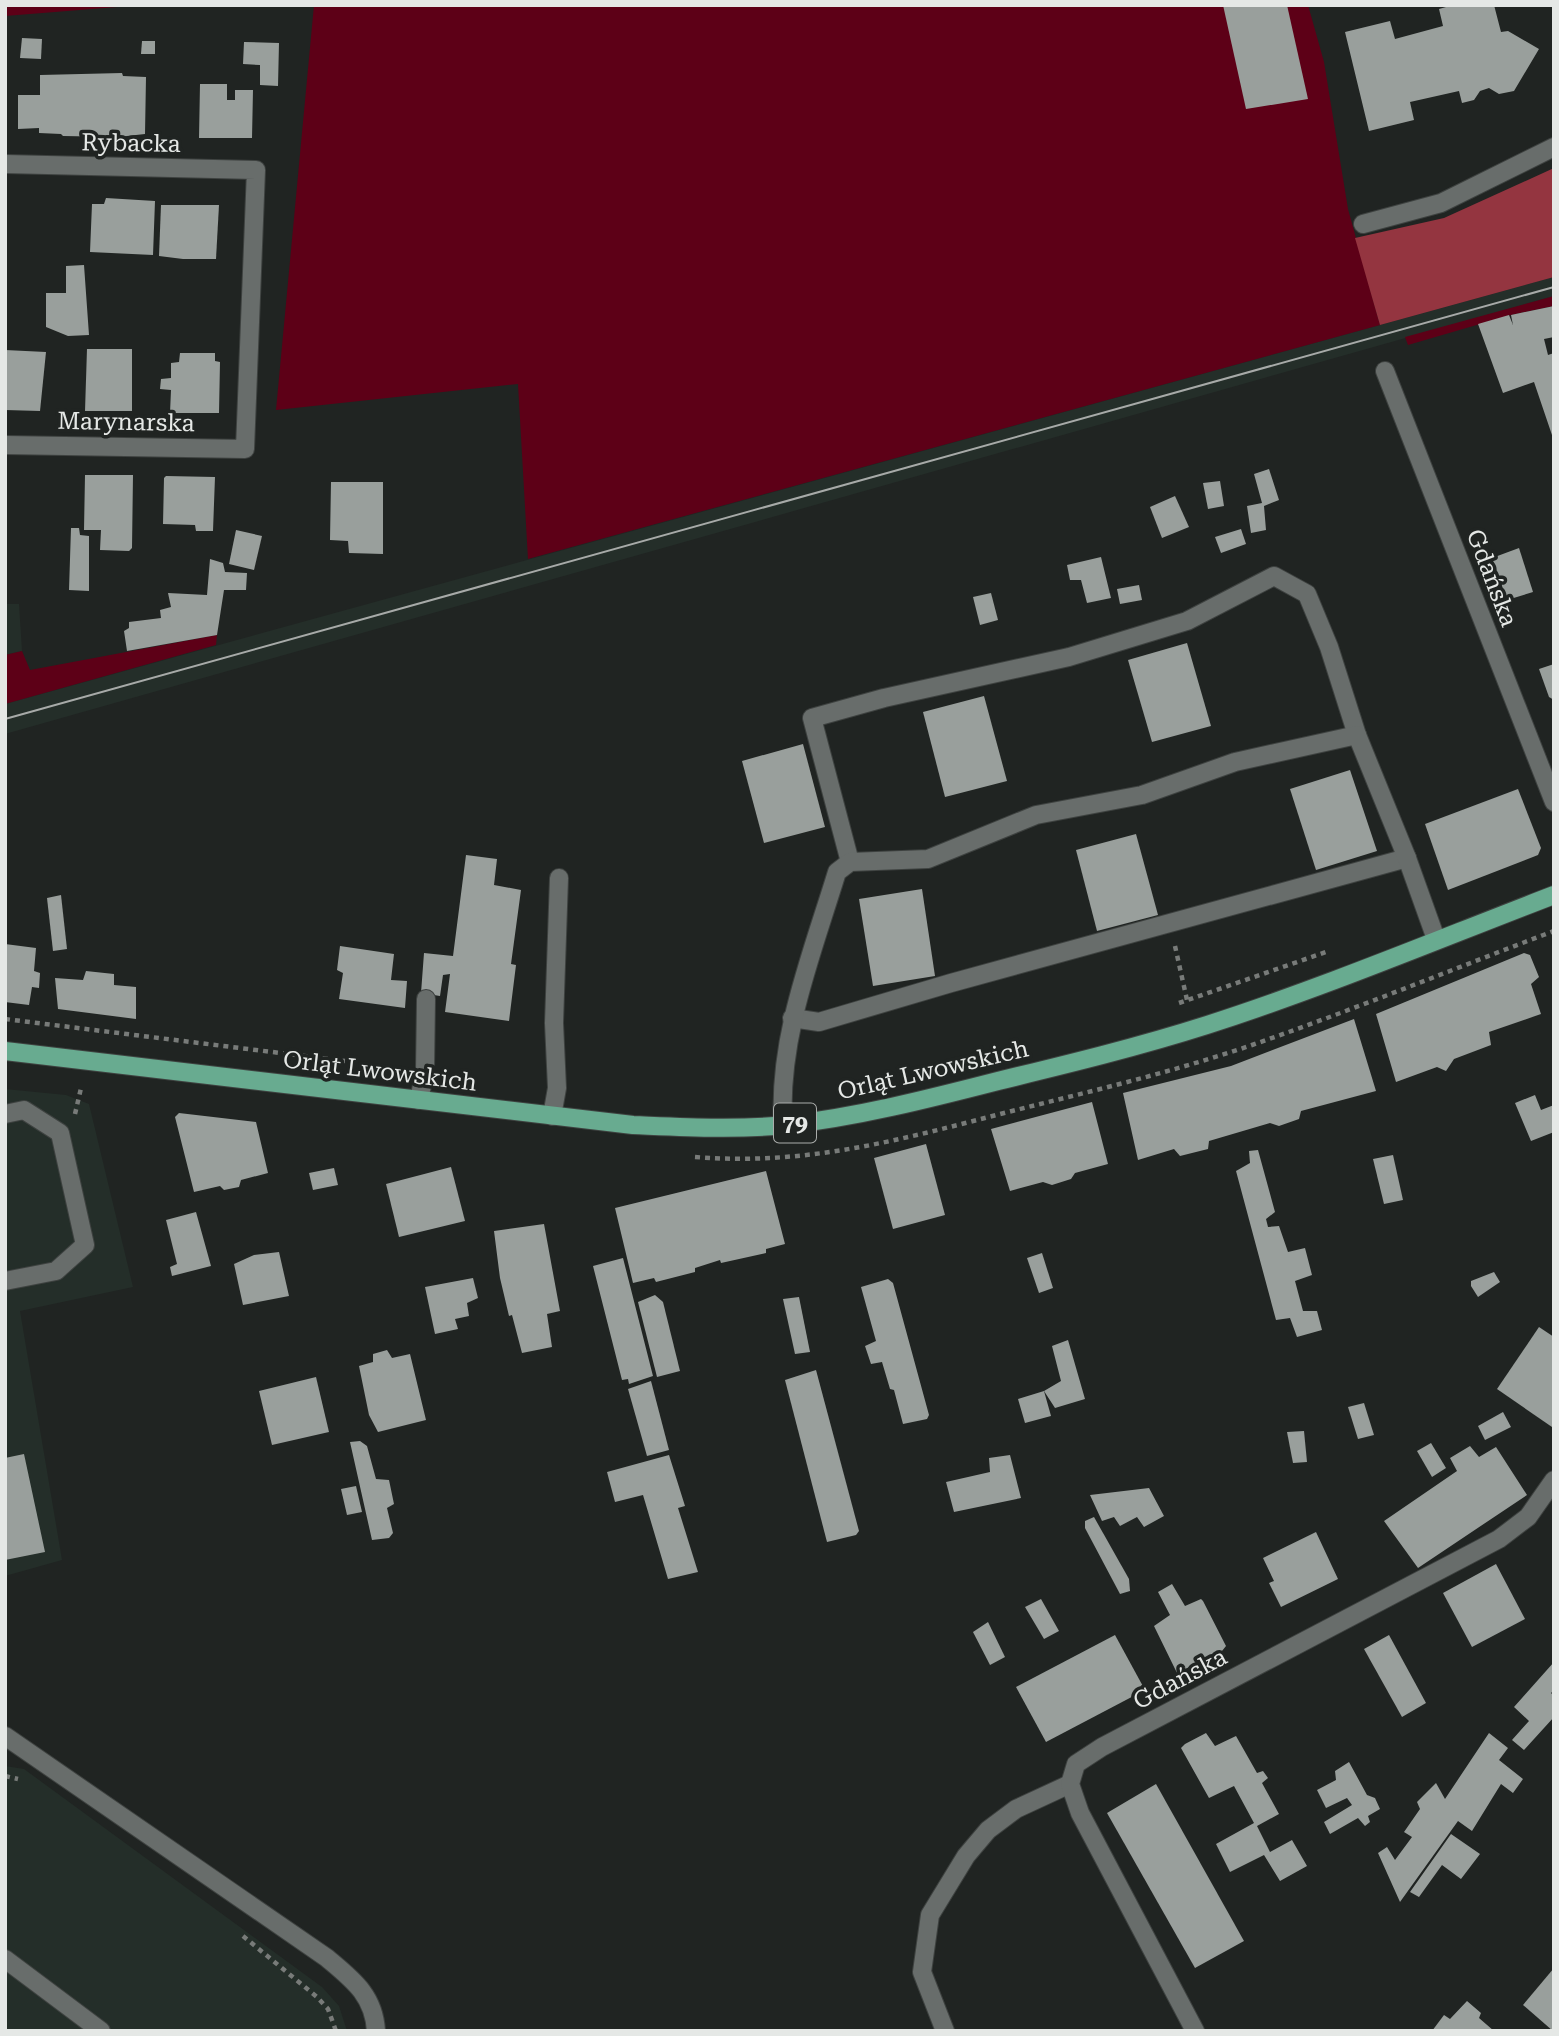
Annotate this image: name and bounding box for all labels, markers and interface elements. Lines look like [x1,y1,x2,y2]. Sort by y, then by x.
street label: Rybacka [81,128,181,158]
street label: Marynarska [57,407,195,437]
street label: Gdańska [1461,525,1523,631]
street label: Orląt Lwowskich [835,1034,1031,1106]
street label: Orląt Lwowskich [281,1045,479,1097]
road number: 79 [774,1104,816,1142]
street label: Gdańska [1128,1643,1232,1715]

